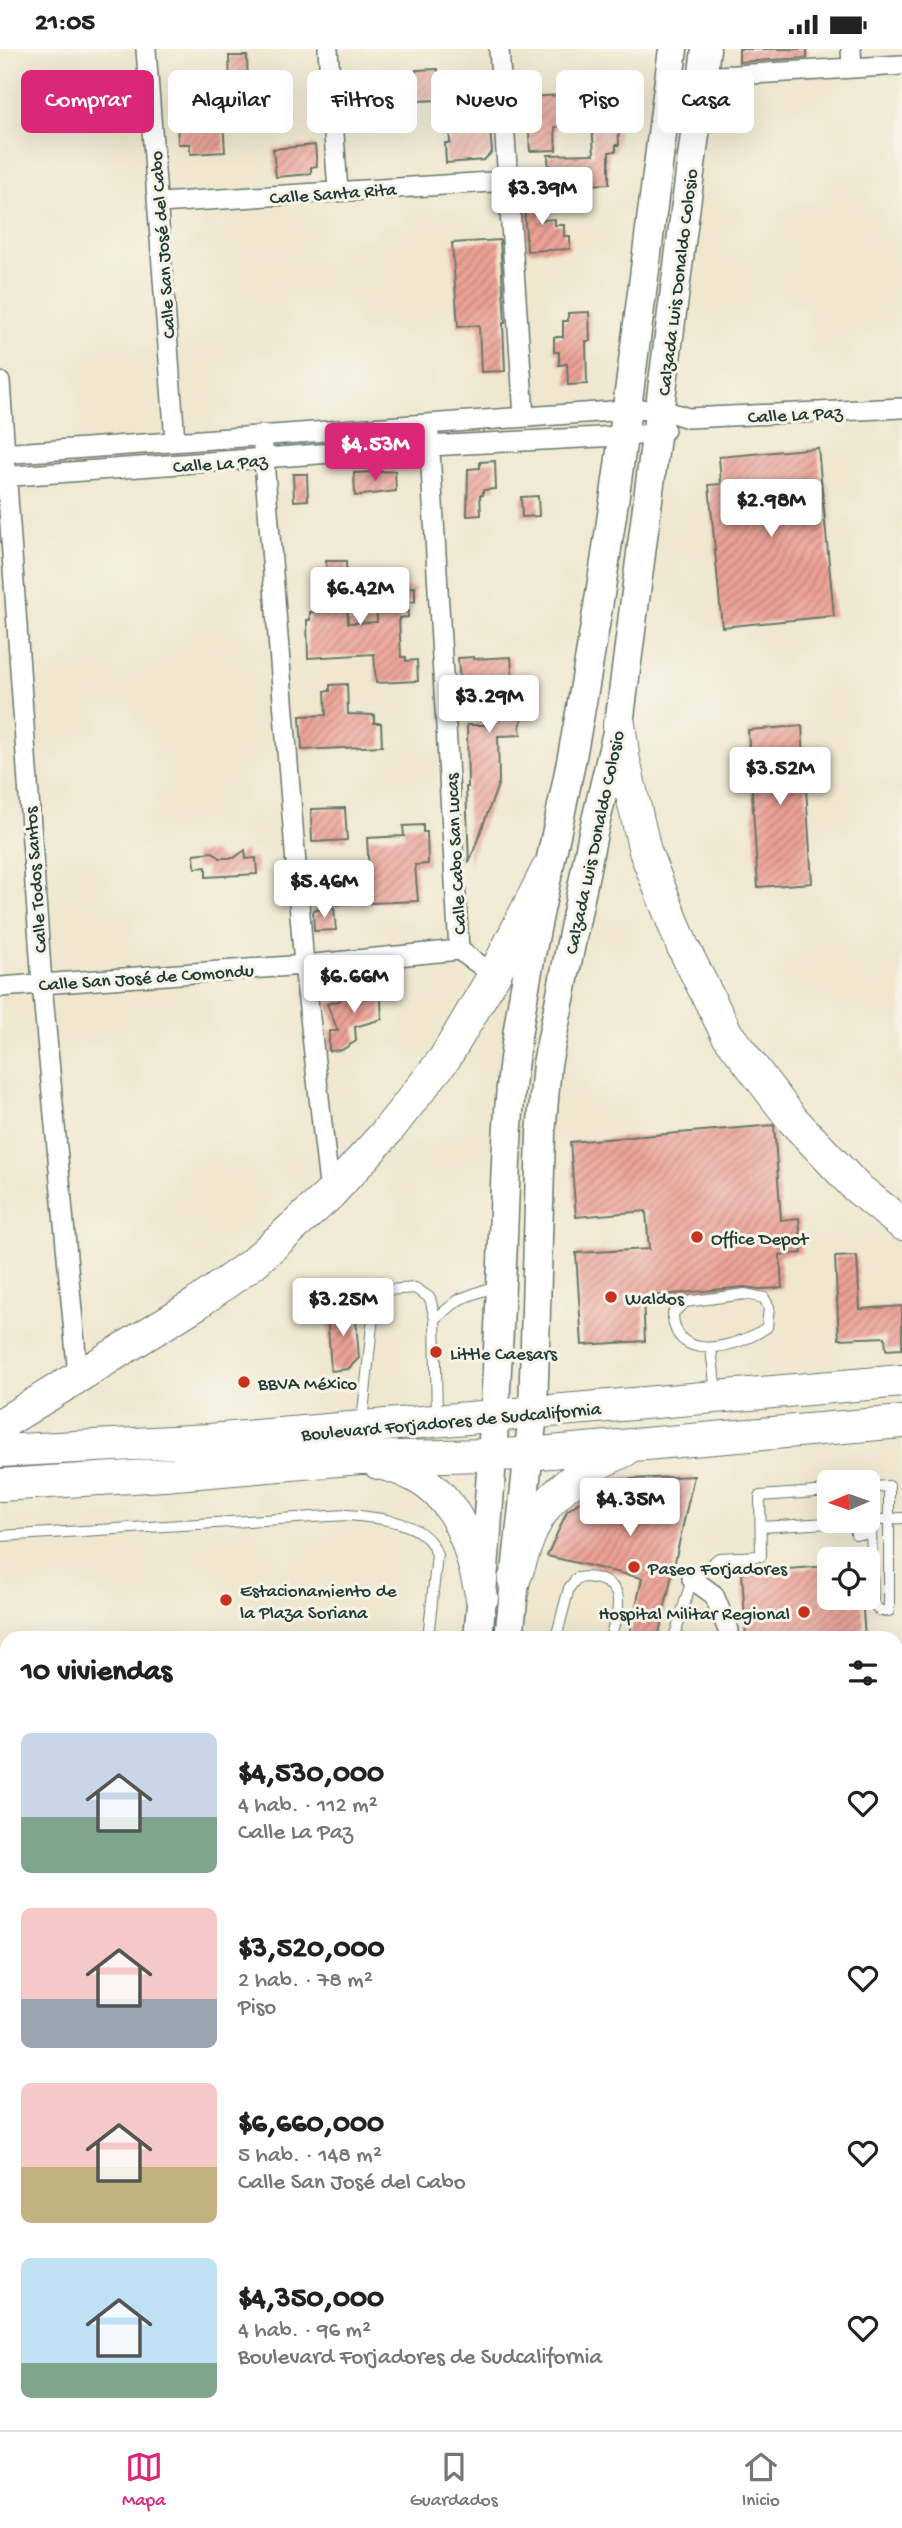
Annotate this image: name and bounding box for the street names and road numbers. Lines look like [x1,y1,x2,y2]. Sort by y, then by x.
street label: Calle San José del Cabo [146,150,183,339]
street label: Calzada Luis Donaldo Colosio [654,168,705,397]
street label: Calle Santa Rita [269,179,399,211]
street label: Calle La Paz [747,402,844,430]
street label: Calle La Paz [172,451,269,480]
street label: Calzada Luis Donaldo Colosio [561,729,631,957]
street label: Calle Cabo San Lucas [442,772,473,935]
street label: Calle Todos Santos [21,805,54,953]
street label: Calle San José de Comondu [38,960,255,998]
street label: Boulevard Forjadores de Sudcalifornia [299,1399,604,1448]

